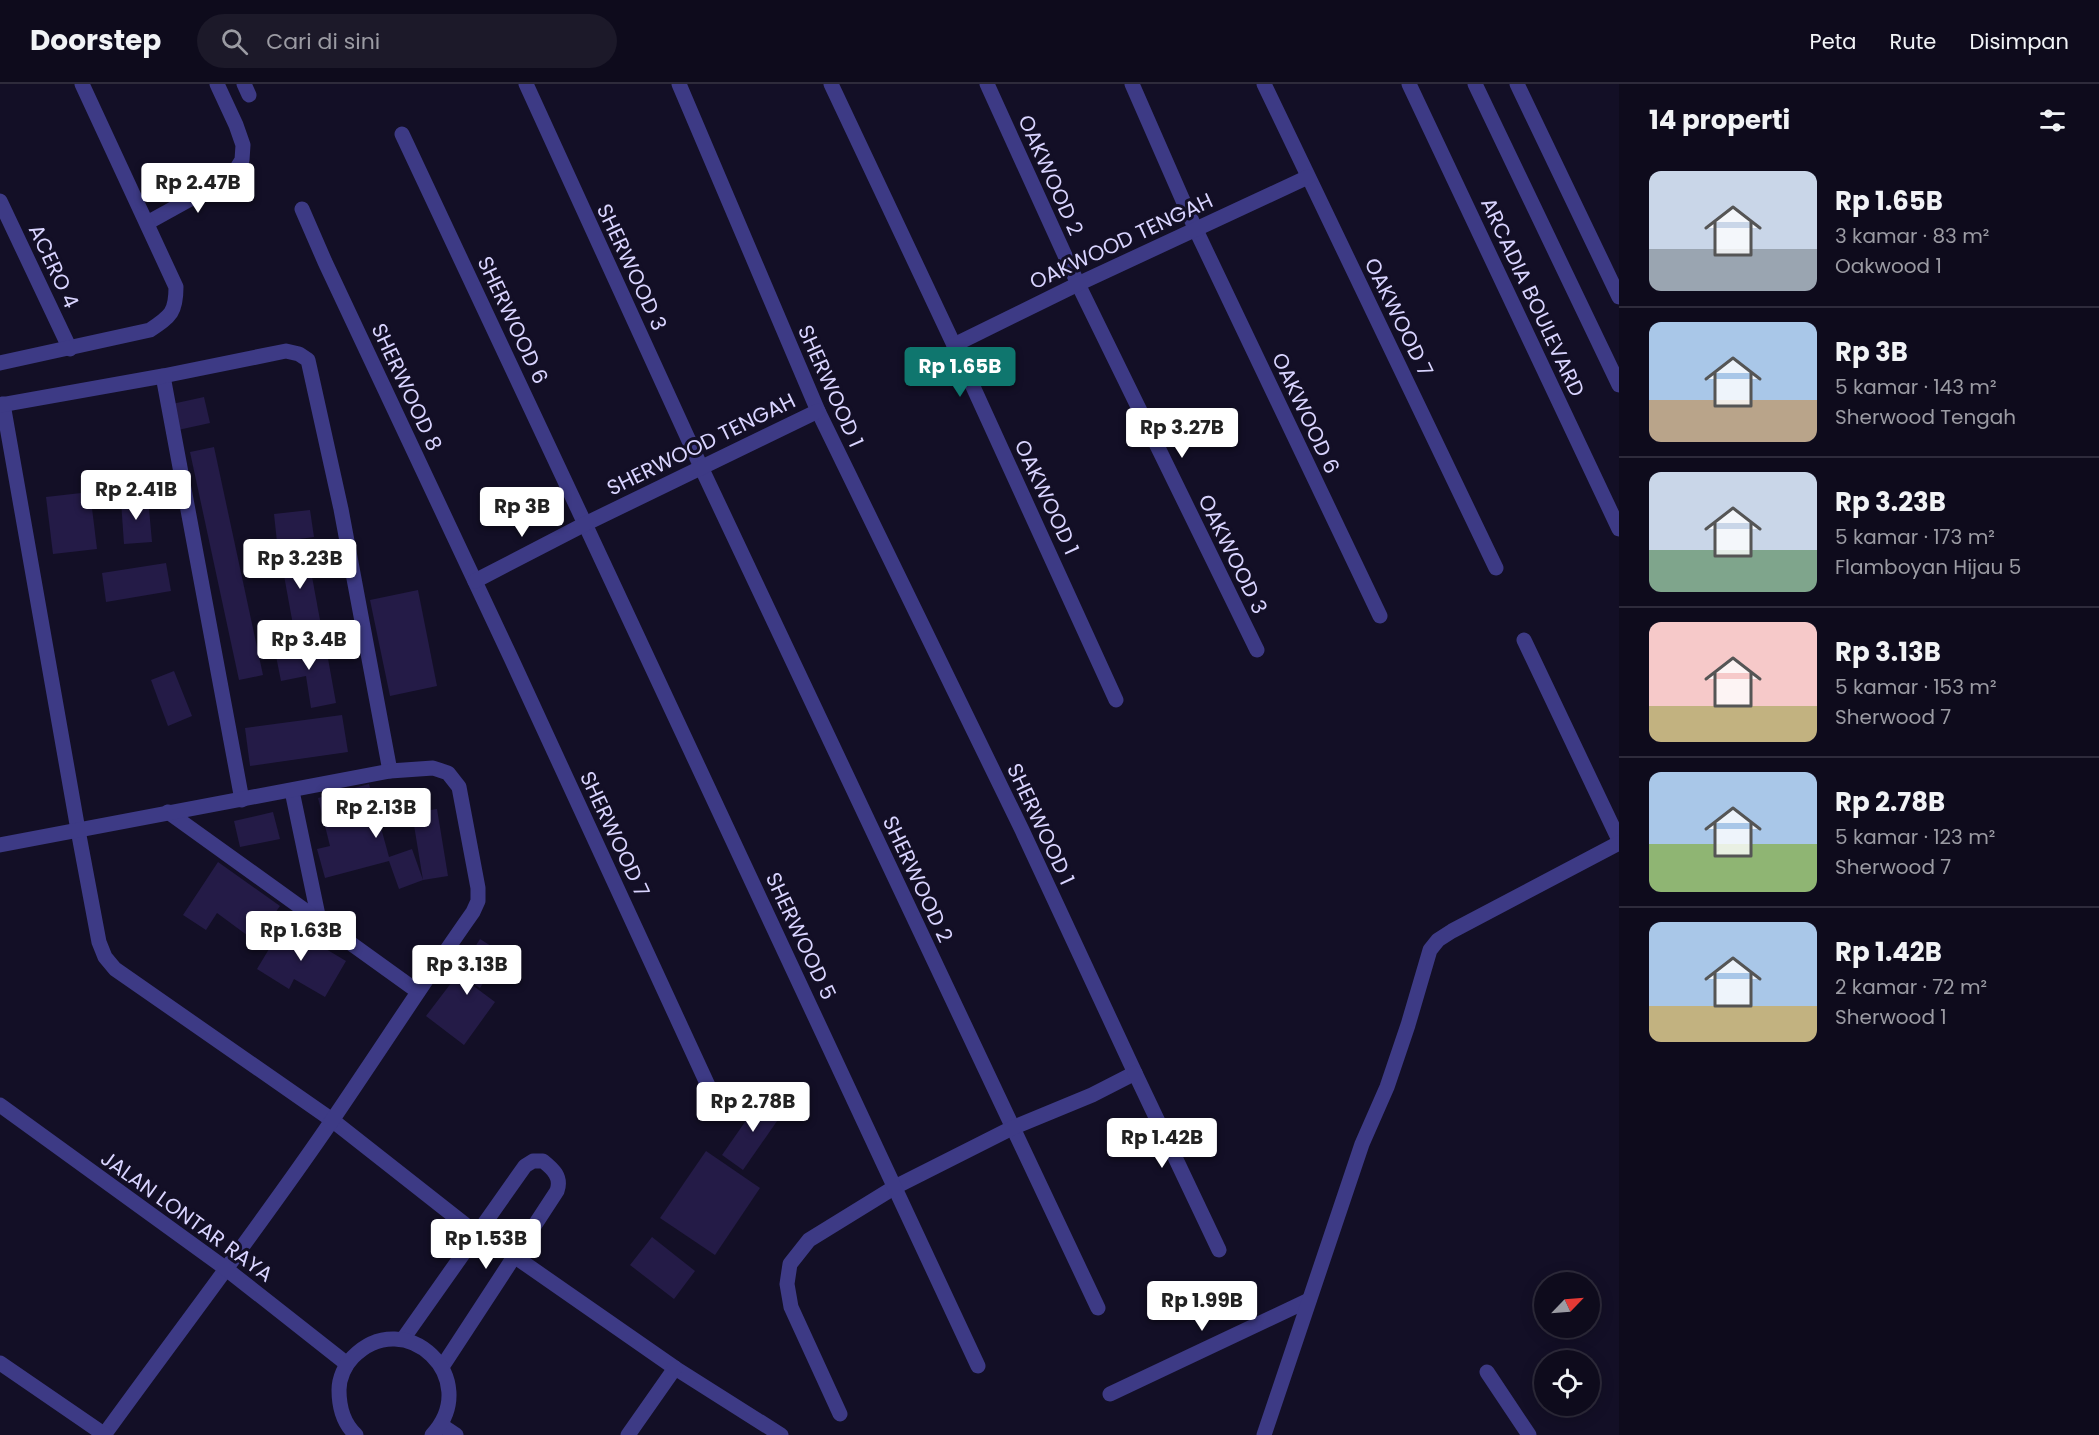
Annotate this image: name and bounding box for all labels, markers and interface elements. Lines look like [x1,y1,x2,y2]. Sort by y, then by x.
search box [197,14,617,68]
text: Doorstep [30,21,161,60]
icon: search [218,25,251,58]
text: Cari di sini [266,26,380,57]
text: Peta [1809,27,1857,56]
text: Rute [1890,27,1936,56]
text: Disimpan [1969,27,2069,56]
text: 14 properti [1649,102,1790,138]
icon: filters [2036,104,2069,137]
street label: OAKWOOD 2 [1011,110,1091,240]
pin: Rp 2.47B [136,163,260,214]
text: Rp 2.47B [155,168,241,196]
text: Rp 1.65B [1835,183,1943,219]
street label: OAKWOOD TENGAH [1025,186,1217,296]
street label: ARCADIA BOULEVARD [1474,193,1592,401]
icon: home [1697,195,1769,267]
street label: SHERWOOD 3 [590,199,674,335]
street label: ACERO 4 [22,219,86,313]
text: 3 kamar · 83 m² [1835,222,1989,250]
street label: SHERWOOD 6 [471,251,555,389]
text: Oakwood 1 [1835,252,1942,280]
street label: OAKWOOD 7 [1358,253,1440,381]
street label: SHERWOOD 8 [365,319,449,455]
street label: SHERWOOD 1 [791,320,871,452]
text: Rp 3B [1835,334,1908,370]
icon: home [1697,346,1769,418]
pin: Rp 1.65B [898,347,1022,398]
street label: OAKWOOD 6 [1265,348,1347,478]
text: Rp 1.65B [919,352,1001,380]
text: 5 kamar · 143 m² [1835,373,1997,401]
street label: SHERWOOD TENGAH [602,386,800,502]
text: Sherwood Tengah [1835,403,2016,431]
pin: Rp 3.27B [1120,408,1244,459]
text: Rp 3.27B [1140,413,1224,441]
street label: OAKWOOD 1 [1008,435,1086,559]
pin: Rp 2.41B [74,470,198,521]
text: Rp 2.41B [95,475,177,503]
text: Rp 3.23B [1835,484,1946,520]
pin: Rp 3B [480,487,564,538]
street label: OAKWOOD 3 [1192,489,1274,619]
text: Rp 3B [494,492,550,520]
icon: home [1697,496,1769,568]
text: 5 kamar · 173 m² [1835,523,1995,551]
pin: Rp 3.23B [238,539,362,590]
text: Rp 3.23B [257,544,343,572]
text: Flamboyan Hijau 5 [1835,553,2021,581]
pin: Rp 3.4B [254,620,364,671]
text: Rp 3.4B [271,625,347,653]
text: Rp 3.13B [1835,634,1941,670]
icon: home [1697,646,1769,718]
text: 5 kamar · 153 m² [1835,673,1997,701]
text: Sherwood 7 [1835,703,1951,731]
street label: SHERWOOD 1 [1000,758,1082,890]
street label: SHERWOOD 7 [573,766,657,902]
text: Rp 2.78B [1835,784,1945,820]
pin: Rp 2.13B [314,788,438,839]
text: Rp 2.13B [336,793,416,821]
icon: home [1697,796,1769,868]
street label: SHERWOOD 2 [876,811,960,947]
text: 5 kamar · 123 m² [1835,823,1995,851]
text: Sherwood 7 [1835,853,1951,881]
street label: SHERWOOD 5 [759,868,843,1004]
pin: Rp 1.63B [239,911,363,962]
text: Rp 1.63B [260,916,342,944]
text: Rp 1.42B [1835,934,1942,970]
pin: Rp 3.13B [405,945,529,996]
icon: home [1697,946,1769,1018]
text: Rp 3.13B [426,950,508,978]
text: 2 kamar · 72 m² [1835,973,1987,1001]
text: Sherwood 1 [1835,1003,1947,1031]
pin: Rp 2.78B [691,1082,815,1133]
text: Rp 2.78B [711,1087,795,1115]
pin: Rp 1.42B [1100,1118,1224,1169]
text: Rp 1.42B [1121,1123,1203,1151]
street label: JALAN LONTAR RAYA [95,1144,279,1288]
pin: Rp 1.53B [424,1219,548,1270]
text: Rp 1.53B [445,1224,527,1252]
north arrow [1534,1272,1600,1338]
map controls [1534,1272,1600,1416]
pin: Rp 1.99B [1140,1281,1264,1332]
text: Rp 1.99B [1161,1286,1243,1314]
button: locate [1534,1350,1600,1416]

